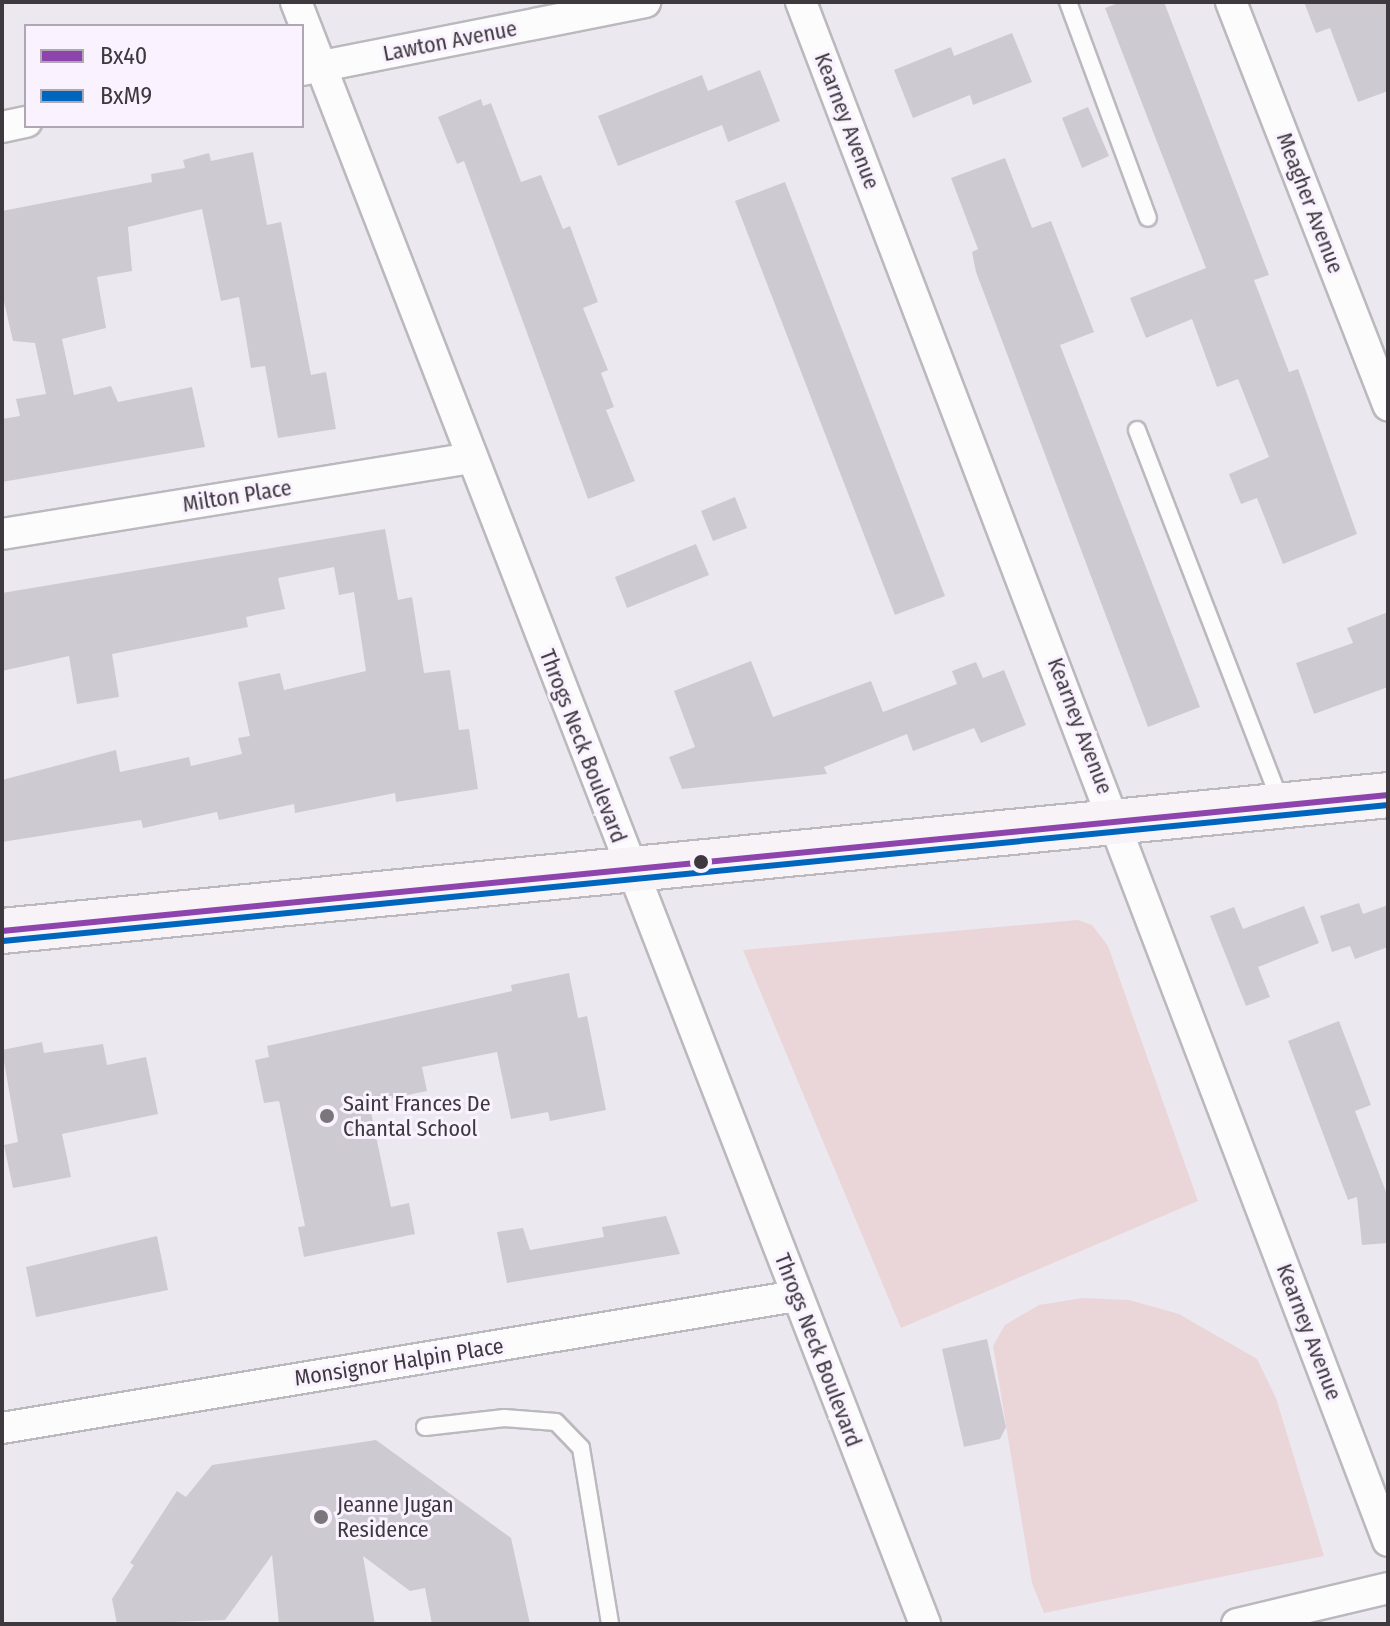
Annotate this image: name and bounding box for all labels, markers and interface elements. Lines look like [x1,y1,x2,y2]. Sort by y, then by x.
street label: Lawton Avenue [381,15,519,67]
legend [24,24,304,128]
text: Bx40 [100,42,147,70]
street label: Kearney Avenue [809,49,885,193]
text: BxM9 [100,82,152,110]
street label: Meagher Avenue [1271,129,1349,277]
street label: Milton Place [181,474,293,518]
street label: Throgs Neck Boulevard [534,646,632,846]
street label: Kearney Avenue [1042,654,1118,798]
unlabelled marker [693,854,709,870]
place label: Saint Frances De Chantal School [343,1090,491,1142]
marker: Saint Frances De Chantal School [318,1107,336,1125]
street label: Throgs Neck Boulevard [769,1250,867,1450]
street label: Kearney Avenue [1271,1260,1347,1404]
street label: Monsignor Halpin Place [293,1332,505,1392]
place label: Jeanne Jugan Residence [337,1491,453,1542]
marker: Jeanne Jugan Residence [312,1508,330,1526]

